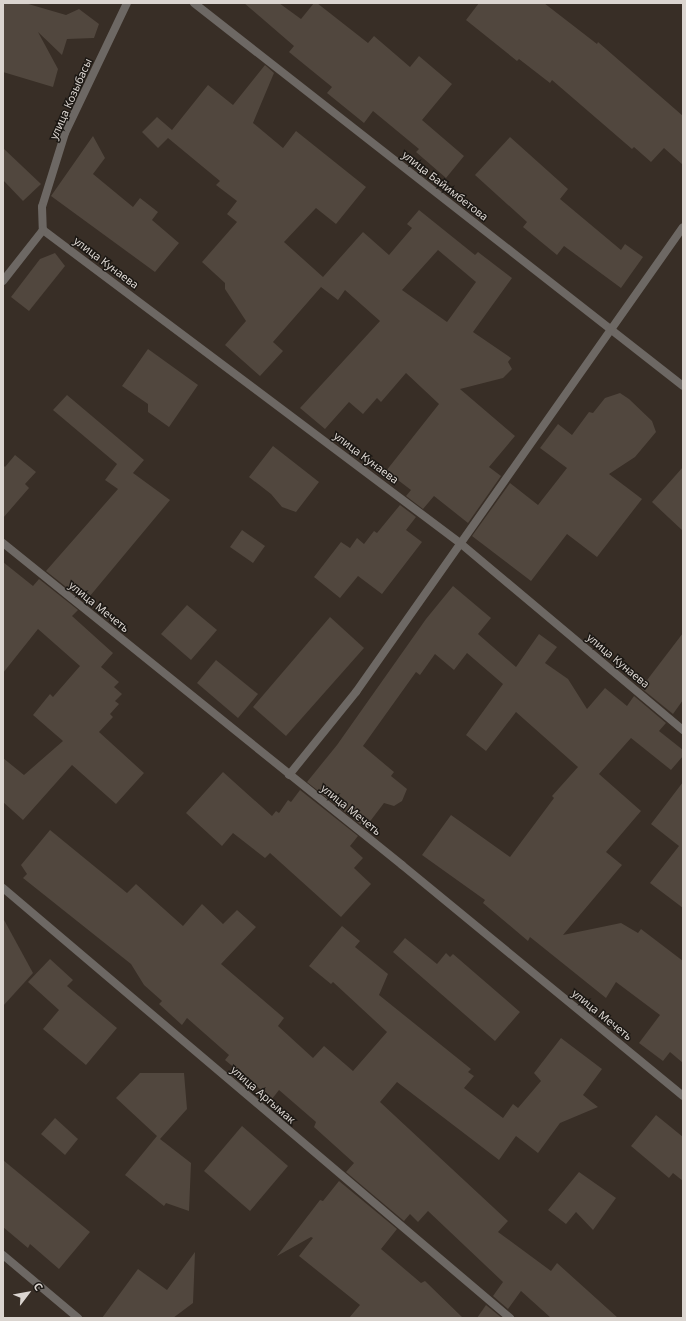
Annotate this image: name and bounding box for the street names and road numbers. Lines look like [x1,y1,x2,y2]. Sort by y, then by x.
street label: улица Козыбасы [47,56,95,142]
street label: улица Байимбетова [399,148,491,224]
street label: улица Кунаева [71,234,141,292]
street label: улица Кунаева [331,429,401,487]
street label: улица Мечеть [66,579,132,635]
street label: улица Кунаева [584,631,652,691]
street label: улица Мечеть [318,782,384,838]
street label: улица Мечеть [569,987,635,1043]
street label: улица Аргымак [228,1063,298,1127]

